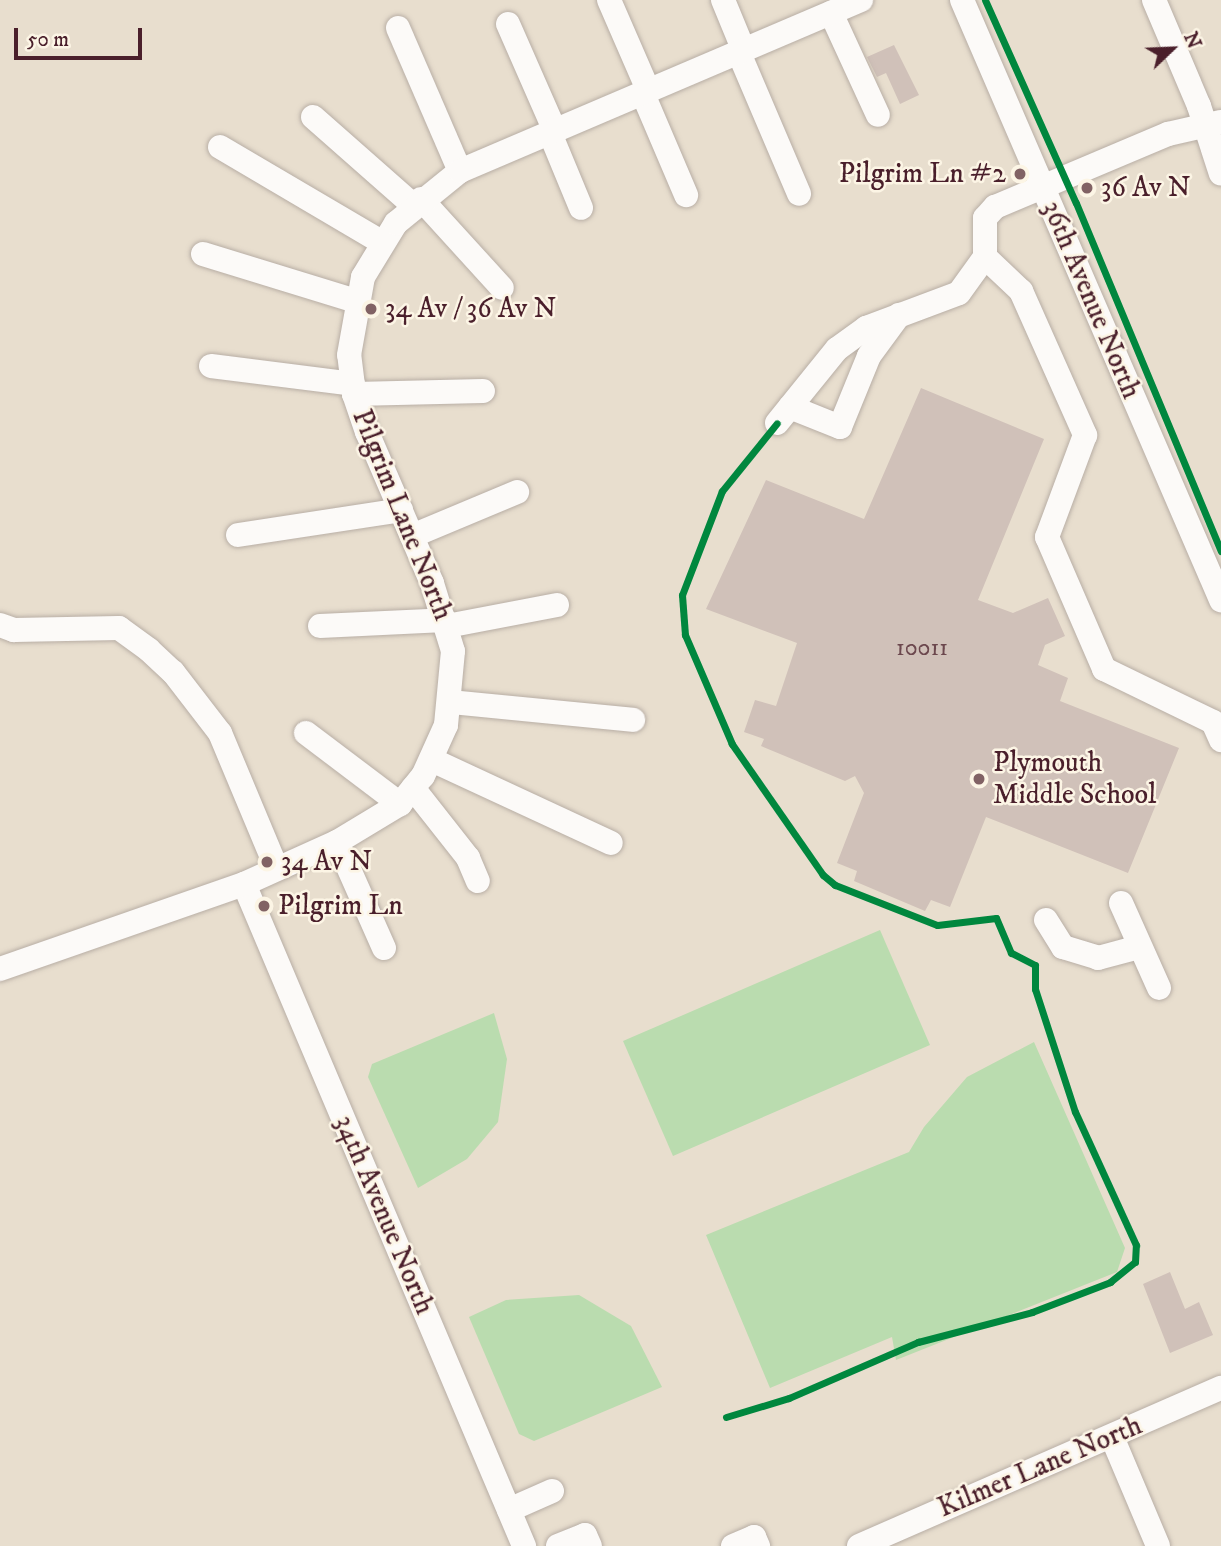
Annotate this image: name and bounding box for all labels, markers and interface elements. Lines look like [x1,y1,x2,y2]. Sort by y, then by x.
scale bar [18,14,145,58]
north arrow [1137,14,1207,84]
text: 50 m [27,27,69,53]
text: N [1178,29,1205,52]
place label: Pilgrim Ln #2 [839,157,1006,191]
marker: Pilgrim Ln #2 [1012,166,1028,182]
place label: 36 Av N [1101,171,1191,205]
marker: 36 Av N [1079,180,1095,196]
street label: 36th Avenue North [1034,196,1148,404]
place label: 34 Av / 36 Av N [385,292,556,326]
marker: 34 Av / 36 Av N [363,301,379,317]
street label: Pilgrim Lane North [344,405,460,625]
house number: 10011 [896,635,948,663]
place label: Plymouth Middle School [993,746,1157,812]
marker: Plymouth Middle School [971,771,987,787]
place label: 34 Av N [281,845,372,879]
marker: 34 Av N [259,854,275,870]
place label: Pilgrim Ln [278,889,403,923]
marker: Pilgrim Ln [256,898,272,914]
street label: 34th Avenue North [327,1110,441,1320]
street label: Kilmer Lane North [933,1409,1147,1525]

